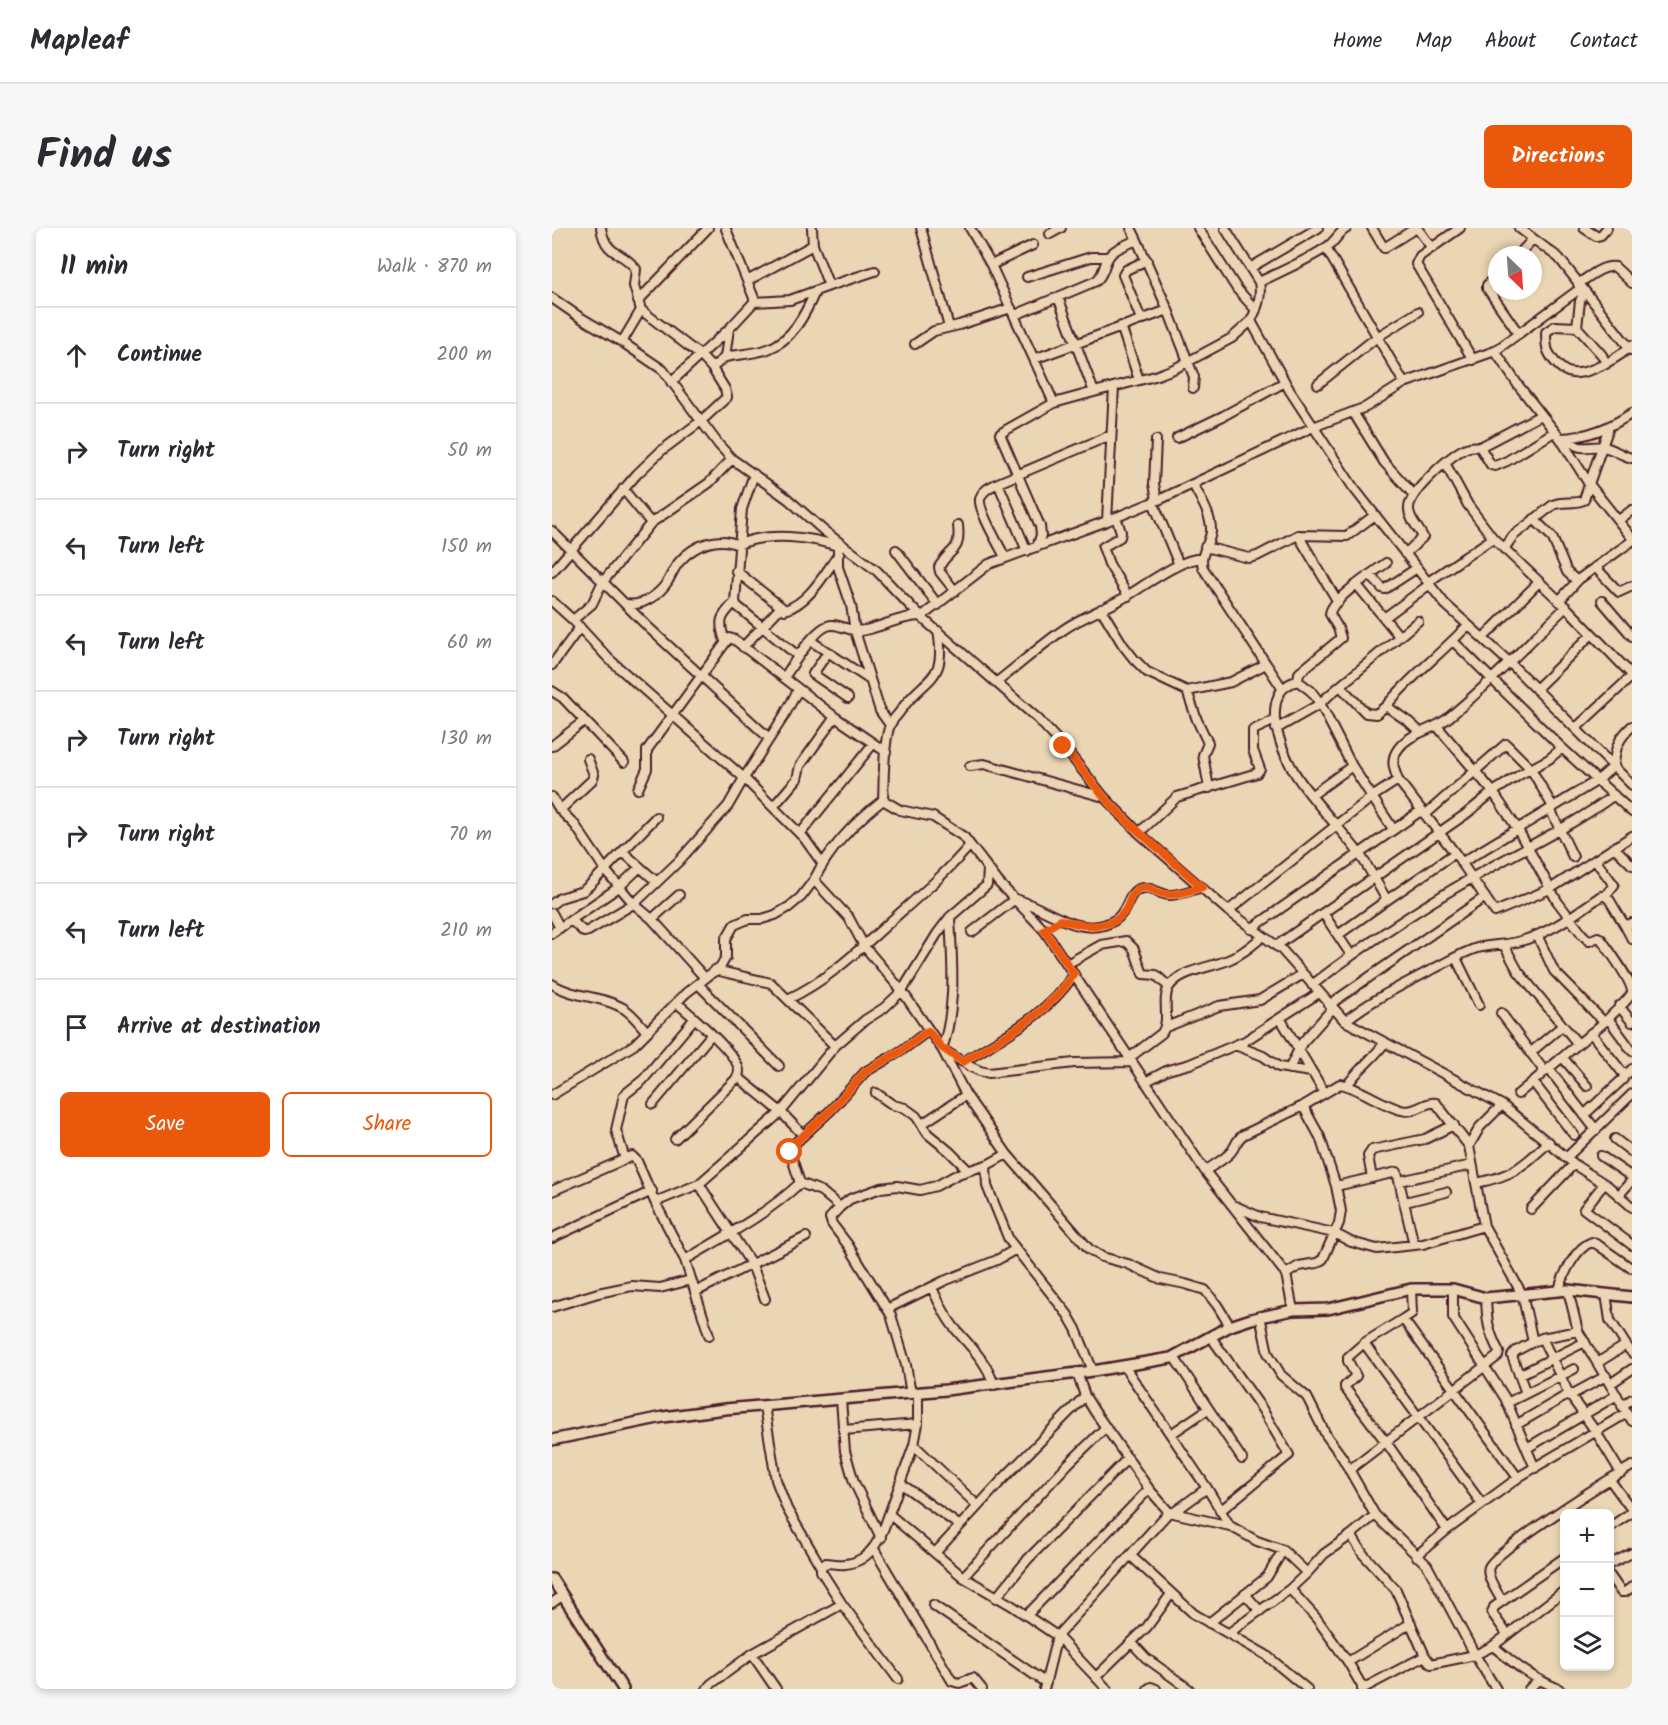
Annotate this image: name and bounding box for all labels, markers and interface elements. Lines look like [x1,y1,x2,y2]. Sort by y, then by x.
text: Mapleaf [30,19,128,64]
text: Home [1333,25,1382,58]
text: Map [1415,25,1452,58]
text: About [1485,25,1536,58]
text: Contact [1569,25,1638,58]
text: Find us [36,123,172,190]
button: Directions [1484,125,1632,188]
text: 11 min [60,246,128,288]
north arrow [1488,246,1542,300]
text: Walk · 870 m [377,251,492,283]
text: Continue [117,338,202,373]
icon: ahead [60,339,93,372]
text: 200 m [436,339,492,371]
text: Turn right [117,434,215,469]
icon: right [60,435,93,468]
text: 50 m [447,435,492,467]
text: Turn left [117,530,204,565]
icon: left [60,531,93,564]
text: 150 m [441,531,492,563]
text: Turn left [117,626,204,661]
icon: left [60,627,93,660]
text: 60 m [447,627,492,659]
text: Turn right [117,722,215,757]
icon: right [60,723,93,756]
text: 130 m [440,723,492,755]
route end [1049,732,1075,758]
text: Turn right [117,818,215,853]
icon: right [60,819,93,852]
text: 70 m [449,819,492,851]
text: Turn left [117,914,204,949]
icon: left [60,915,93,948]
text: 210 m [440,915,492,947]
text: Arrive at destination [117,1010,320,1045]
icon: arrive [60,1011,93,1044]
button: Save [60,1092,270,1157]
button: Share [282,1092,492,1157]
route start [776,1138,802,1164]
map controls [1560,1509,1614,1671]
button: + [1560,1509,1614,1563]
button: − [1560,1563,1614,1617]
button: layers [1560,1617,1614,1671]

